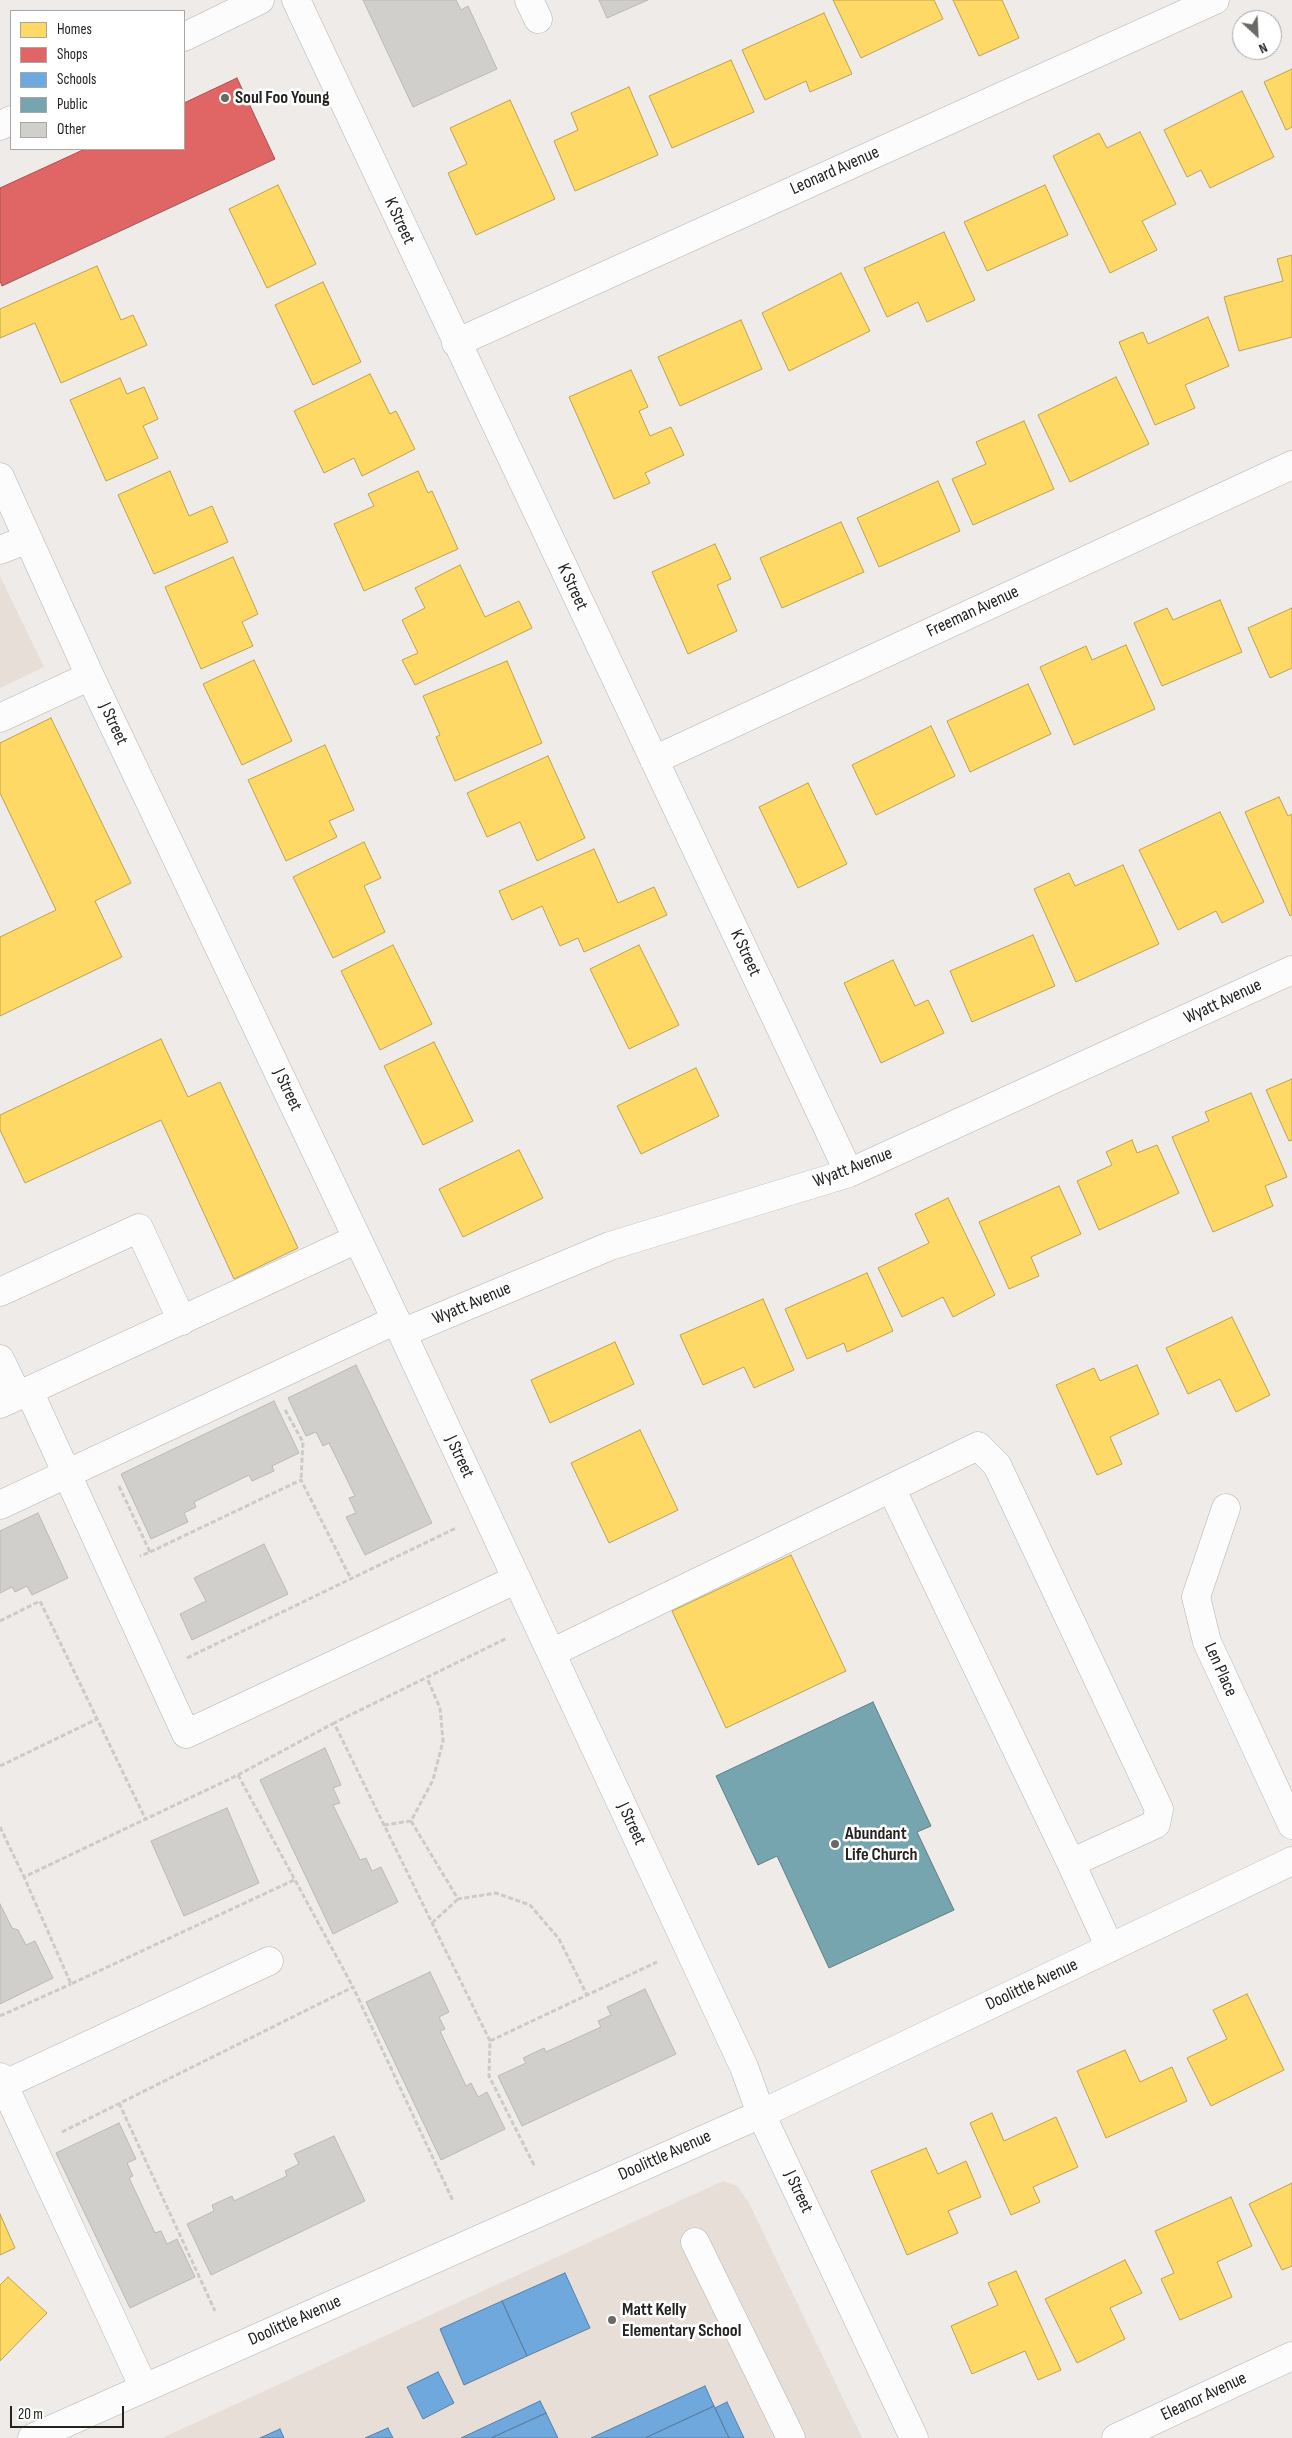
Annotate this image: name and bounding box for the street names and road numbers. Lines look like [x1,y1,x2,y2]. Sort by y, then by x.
street label: Leonard Avenue [787,142,883,200]
street label: K Street [379,194,419,248]
street label: K Street [552,560,592,614]
street label: Freeman Avenue [923,581,1023,643]
street label: J Street [94,699,132,749]
street label: K Street [725,926,765,980]
street label: Wyatt Avenue [1181,975,1265,1029]
street label: J Street [268,1065,306,1115]
street label: Wyatt Avenue [810,1143,896,1193]
street label: Wyatt Avenue [430,1278,514,1330]
street label: J Street [440,1432,478,1482]
street label: Len Place [1199,1640,1241,1700]
street label: J Street [612,1799,650,1849]
street label: Doolittle Avenue [982,1954,1082,2016]
street label: Doolittle Avenue [615,2126,715,2186]
street label: J Street [779,2167,817,2217]
street label: Doolittle Avenue [245,2291,345,2351]
street label: Eleanor Avenue [1158,2368,1250,2426]

